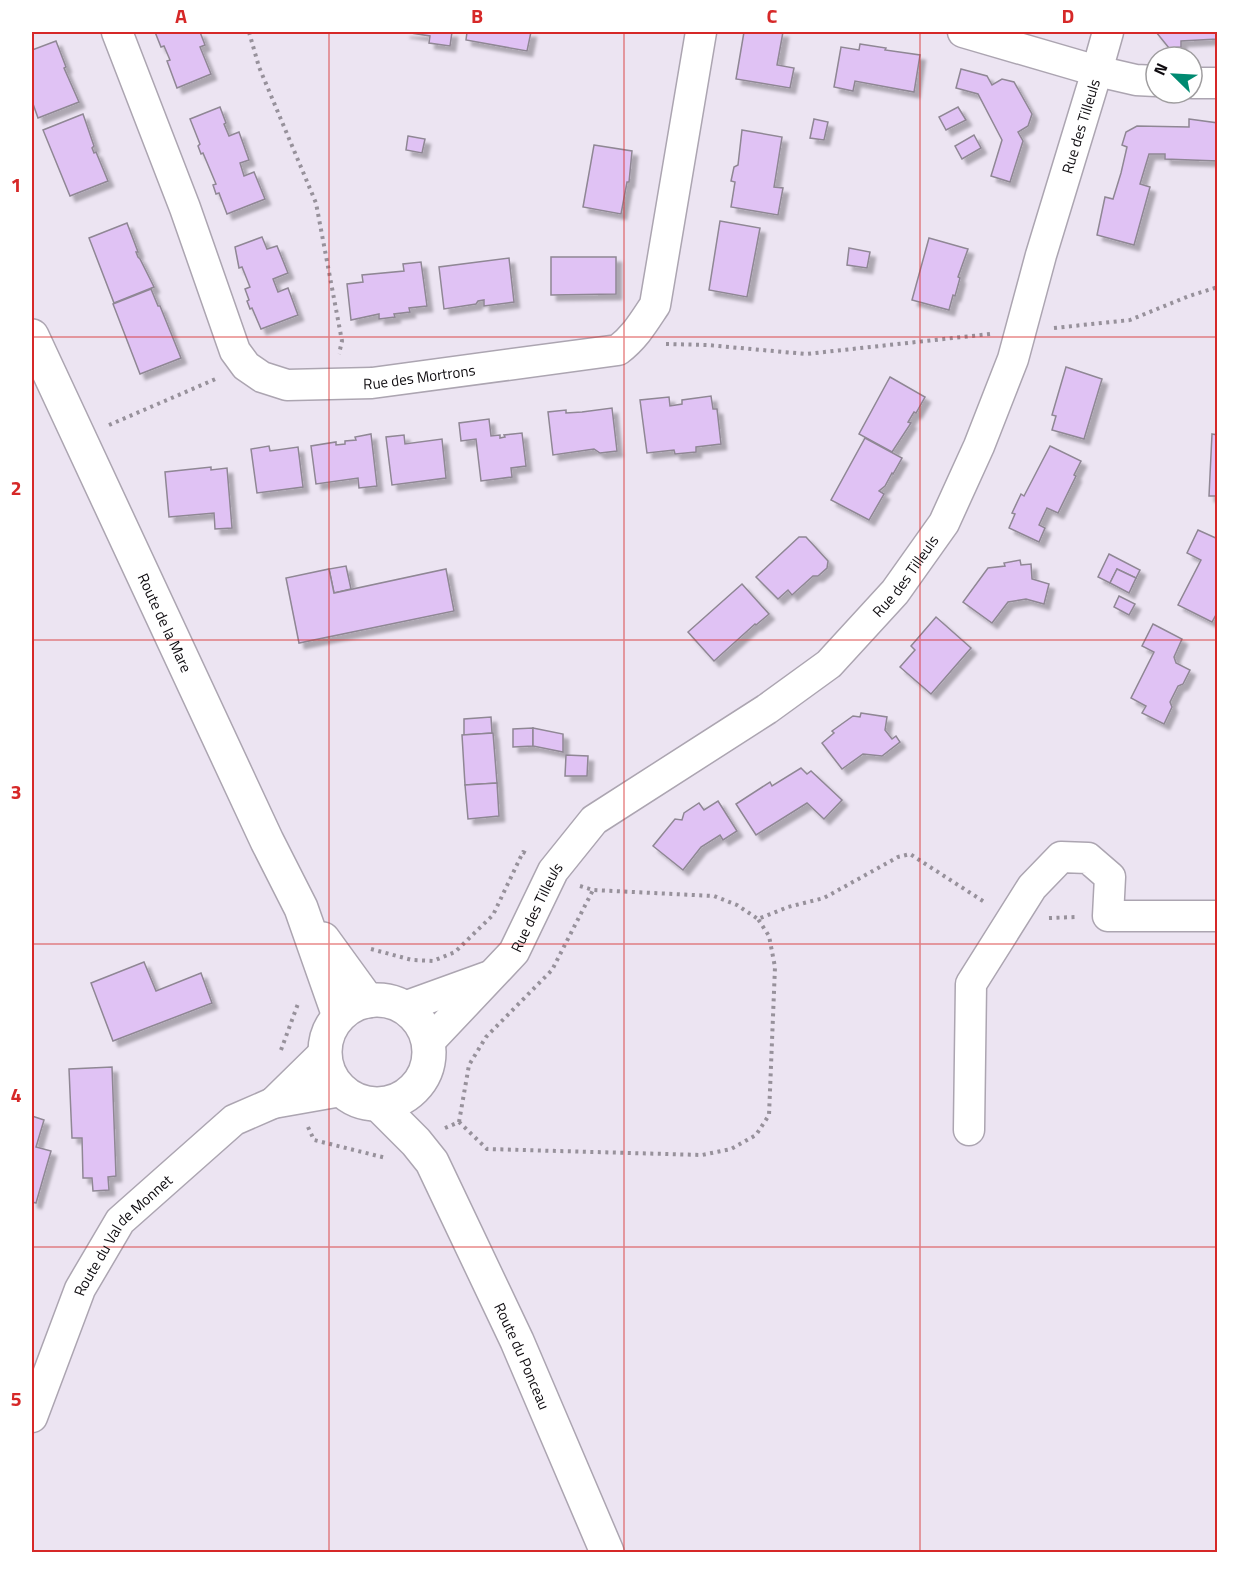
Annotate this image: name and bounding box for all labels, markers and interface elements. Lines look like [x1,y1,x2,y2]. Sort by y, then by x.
text: A [175,0,187,31]
text: B [471,0,483,31]
text: C [767,0,778,31]
text: D [1062,0,1074,31]
north arrow [1144,45,1204,105]
text: N [1147,59,1174,79]
street label: Rue des Tilleuls [1055,76,1105,176]
text: 1 [10,169,22,200]
street label: Rue des Mortrons [363,358,477,395]
text: 2 [10,472,22,503]
street label: Rue des Tilleuls [866,530,944,622]
street label: Route de la Mare [132,569,198,676]
text: 3 [10,776,22,807]
street label: Rue des Tilleuls [504,857,568,956]
text: 4 [10,1079,22,1110]
street label: Route du Val de Monnet [67,1168,178,1299]
street label: Route du Ponceau [489,1299,556,1413]
text: 5 [10,1383,22,1414]

